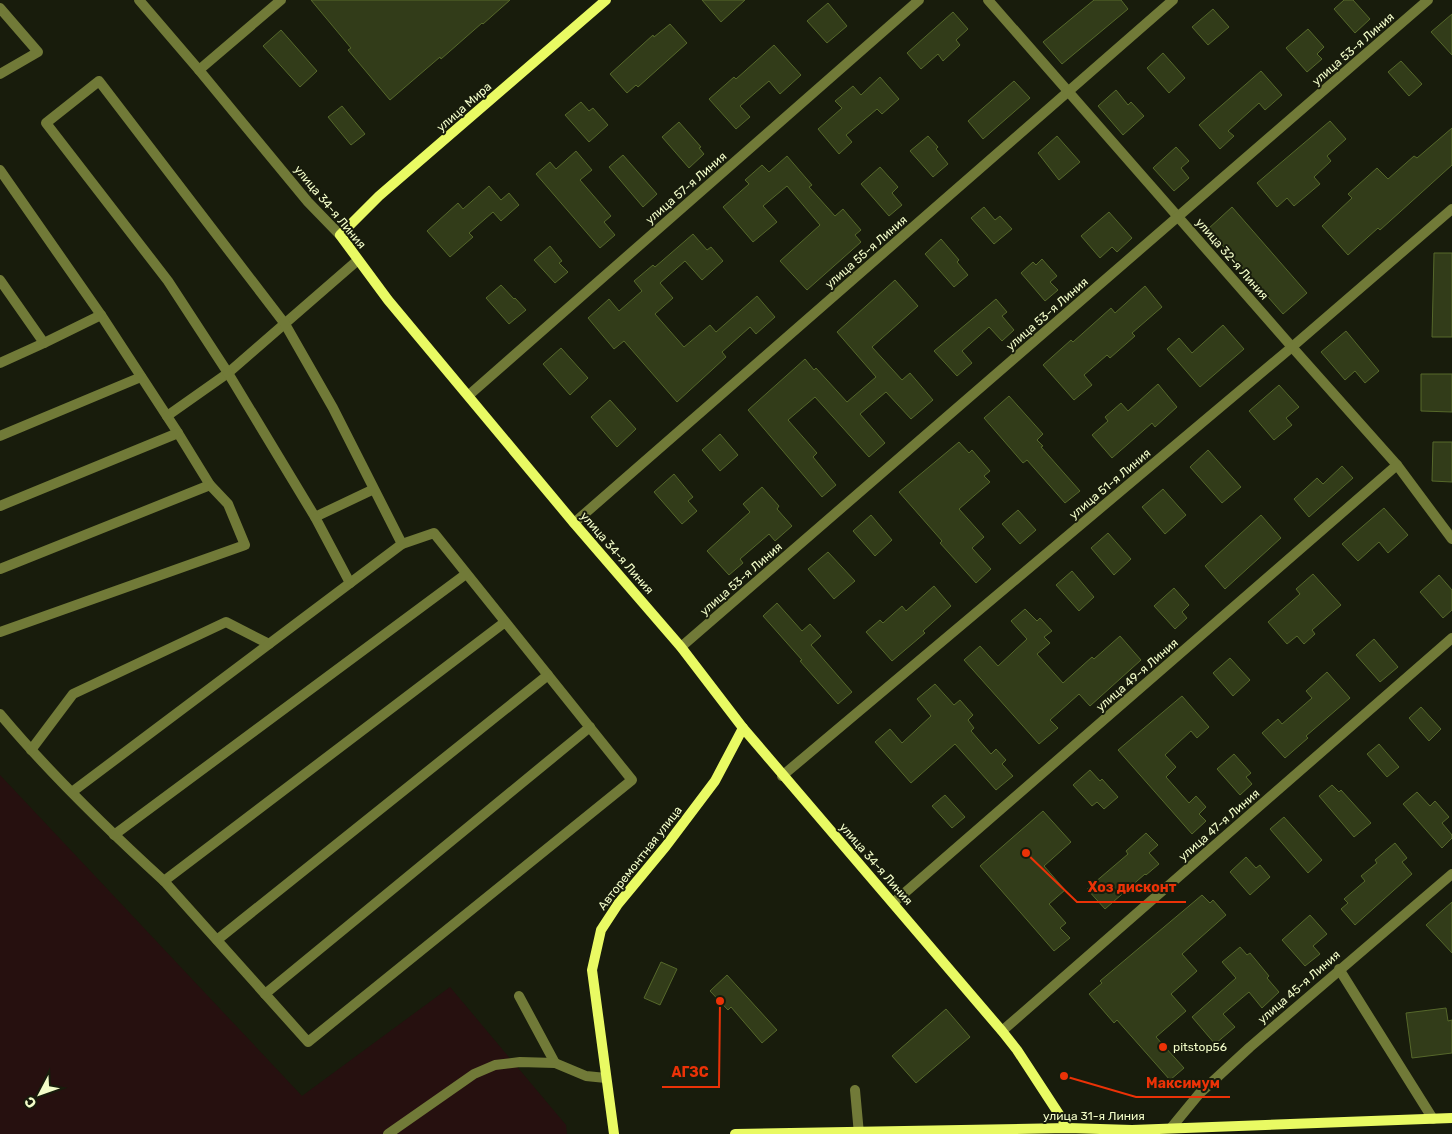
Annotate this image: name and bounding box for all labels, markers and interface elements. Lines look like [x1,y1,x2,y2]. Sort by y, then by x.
street label: улица 53-я Линия [1309,10,1397,88]
street label: улица Мира [434,79,494,135]
street label: улица 57-я Линия [643,149,729,227]
street label: улица 34-я Линия [291,163,369,251]
street label: улица 55-я Линия [822,213,910,291]
street label: улица 32-я Линия [1193,215,1271,303]
street label: улица 53-я Линия [1003,275,1091,353]
street label: улица 51-я Линия [1067,446,1153,522]
street label: улица 34-я Линия [577,509,657,597]
street label: улица 53-я Линия [697,540,785,618]
street label: улица 49-я Линия [1093,636,1181,714]
street label: улица 47-я Линия [1176,786,1262,864]
street label: Авторемонтная улица [595,803,685,913]
street label: улица 34-я Линия [836,820,916,908]
callout: Хоз дисконт [1077,873,1186,902]
text: Хоз дисконт [1088,879,1177,896]
street label: улица 45-я Линия [1255,948,1343,1026]
place label: pitstop56 [1173,1040,1227,1054]
marker: pitstop56 [1157,1041,1169,1053]
callout: АГЗС [662,1058,719,1087]
text: АГЗС [671,1064,709,1081]
callout: Максимум [1136,1068,1230,1097]
north arrow [15,1069,65,1119]
text: Максимум [1146,1075,1220,1092]
text: С [21,1093,40,1111]
street label: улица 31-я Линия [1043,1109,1145,1123]

